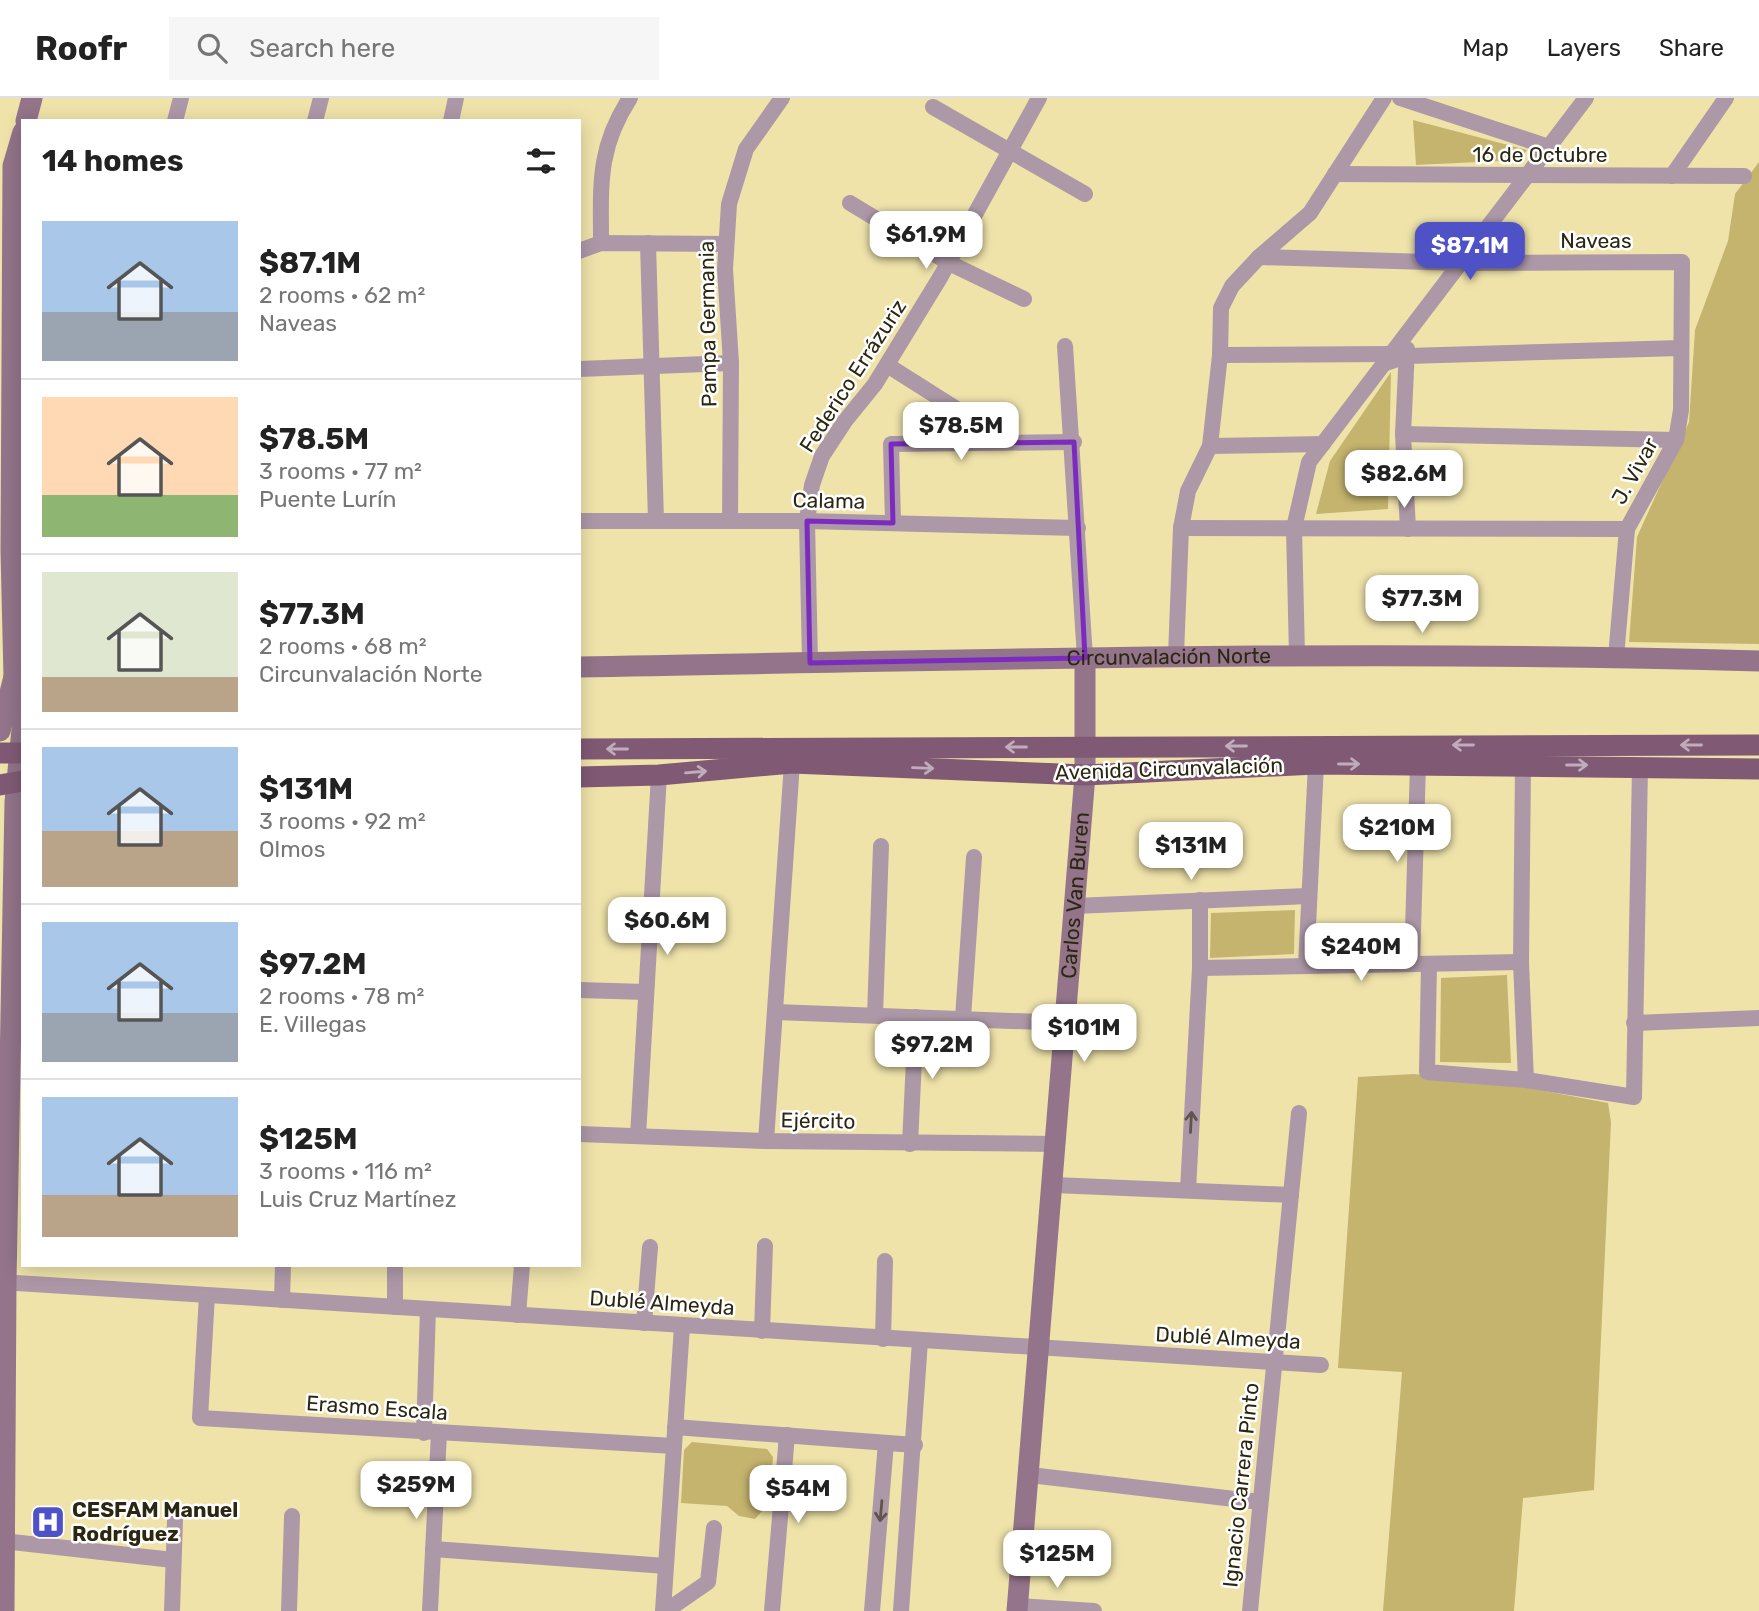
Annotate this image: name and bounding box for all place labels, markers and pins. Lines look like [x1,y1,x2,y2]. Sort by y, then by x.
pin: $61.9M [869,212,983,271]
pin: $87.1M [1413,222,1527,282]
pin: $78.5M [904,402,1018,462]
pin: $82.6M [1347,450,1461,510]
pin: $77.3M [1365,575,1479,635]
pin: $210M [1348,804,1446,864]
pin: $131M [1142,822,1240,882]
pin: $60.6M [610,898,724,957]
pin: $240M [1312,924,1410,983]
pin: $101M [1035,1004,1133,1064]
pin: $97.2M [875,1021,989,1081]
pin: $259M [367,1462,465,1521]
pin: $54M [757,1466,839,1525]
place label: CESFAM Manuel Rodríguez [72,1497,238,1546]
hospital icon: CESFAM Manuel Rodríguez [29,1503,67,1541]
pin: $125M [1008,1530,1106,1590]

